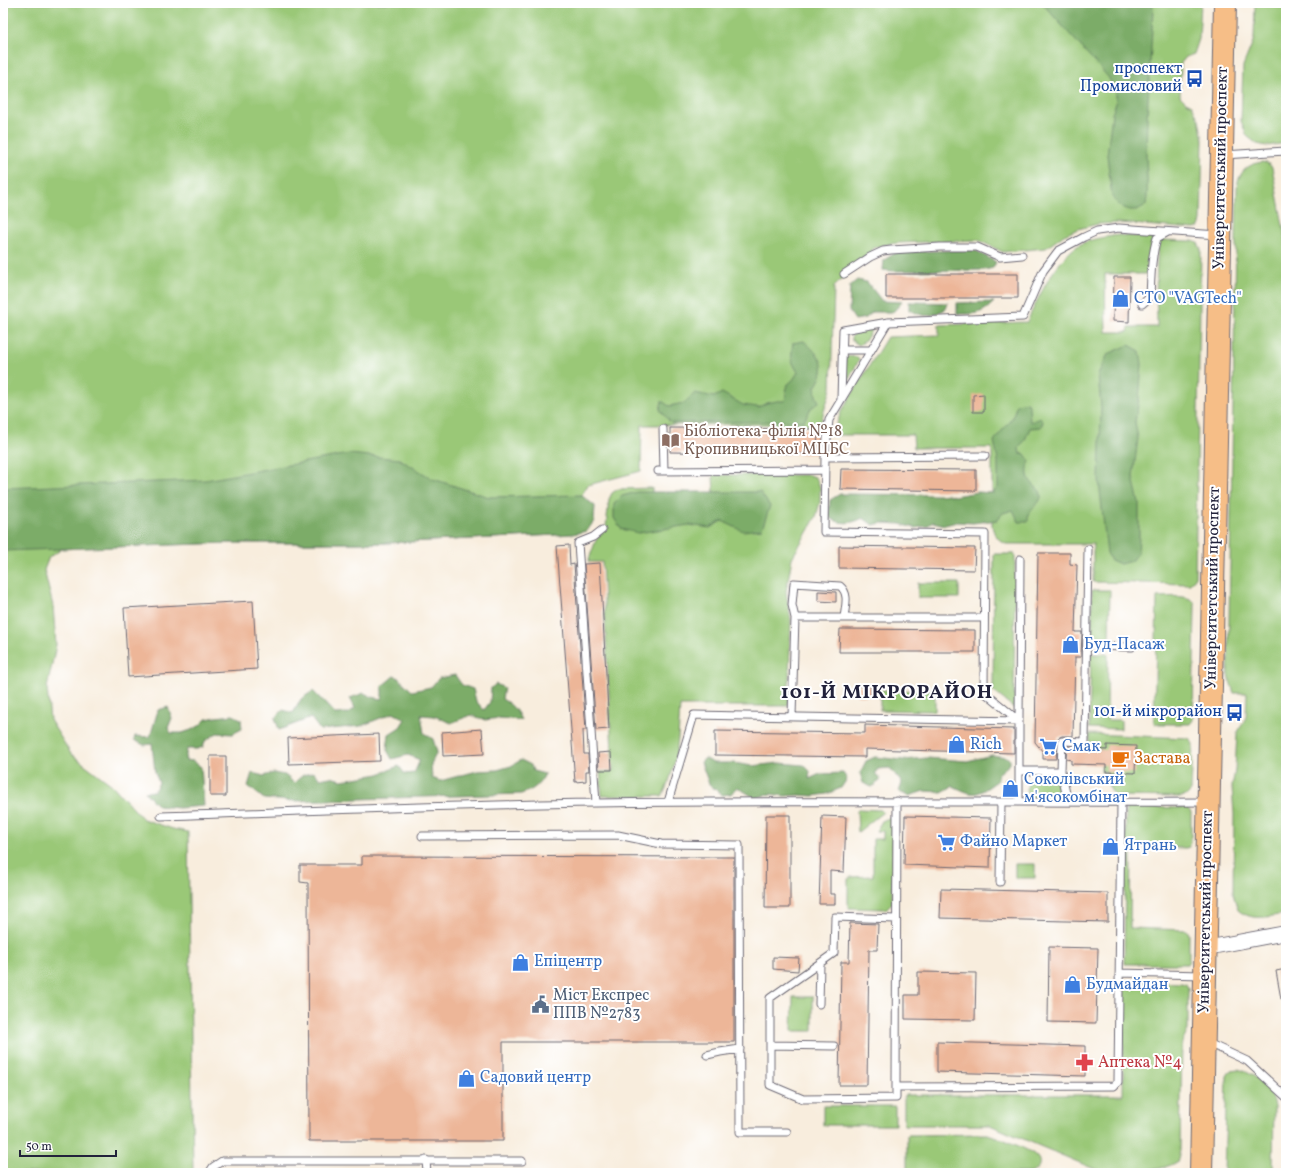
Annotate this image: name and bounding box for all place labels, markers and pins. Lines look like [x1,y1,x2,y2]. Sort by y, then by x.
place label: проспект Промисловий [1080,58,1182,98]
bus stop icon: проспект Промисловий [1185,68,1205,88]
place label: СТО "VAGTech" [1134,288,1242,310]
shop icon: СТО "VAGTech" [1111,289,1131,309]
place label: Бібліотека-філія №18 Кропивницької МЦБС [684,421,850,461]
library icon: Бібліотека-філія №18 Кропивницької МЦБС [661,431,681,451]
place label: Буд-Пасаж [1084,634,1165,656]
shop icon: Буд-Пасаж [1061,635,1081,655]
place label: 101-й мікрорайон [1094,701,1222,723]
bus stop icon: 101-й мікрорайон [1225,702,1245,722]
place label: Rich [970,734,1002,756]
shop icon: Rich [947,735,967,755]
place label: Смак [1062,736,1100,758]
supermarket icon: Смак [1039,737,1059,757]
place label: Застава [1134,748,1190,770]
cafe icon: Застава [1111,749,1131,769]
place label: Соколівський м'ясокомбінат [1024,769,1127,809]
shop icon: Соколівський м'ясокомбінат [1001,779,1021,799]
place label: Файно Маркет [960,831,1067,853]
supermarket icon: Файно Маркет [937,832,957,852]
place label: Ятрань [1124,835,1177,857]
shop icon: Ятрань [1101,836,1121,856]
place label: Епіцентр [534,951,602,973]
shop icon: Епіцентр [511,952,531,972]
place label: Будмайдан [1086,974,1169,996]
shop icon: Будмайдан [1063,975,1083,995]
place label: Міст Експрес ППВ №2783 [553,985,649,1025]
public building icon: Міст Експрес ППВ №2783 [530,995,550,1015]
place label: Аптека №4 [1098,1052,1182,1074]
pharmacy icon: Аптека №4 [1075,1053,1095,1073]
place label: Садовий центр [480,1067,591,1089]
shop icon: Садовий центр [457,1068,477,1088]

